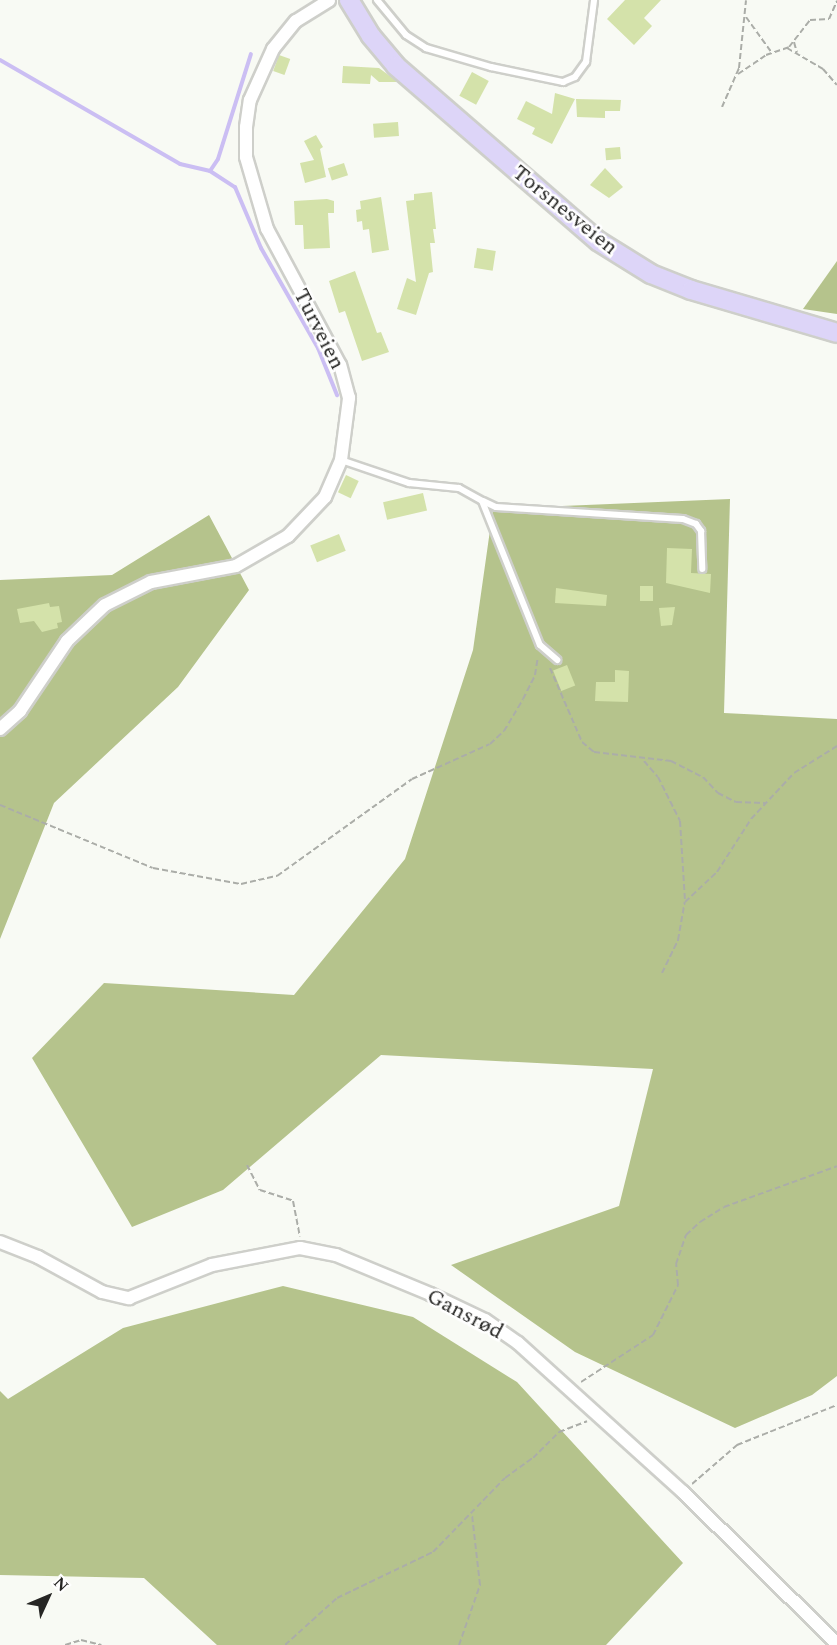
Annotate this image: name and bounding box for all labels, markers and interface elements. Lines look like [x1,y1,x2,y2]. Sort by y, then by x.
street label: Torsnesveien [507,159,623,261]
street label: Turveien [287,284,351,374]
street label: Gansrød [422,1283,508,1345]
north arrow [18,1567,78,1627]
text: N [48,1571,74,1598]

